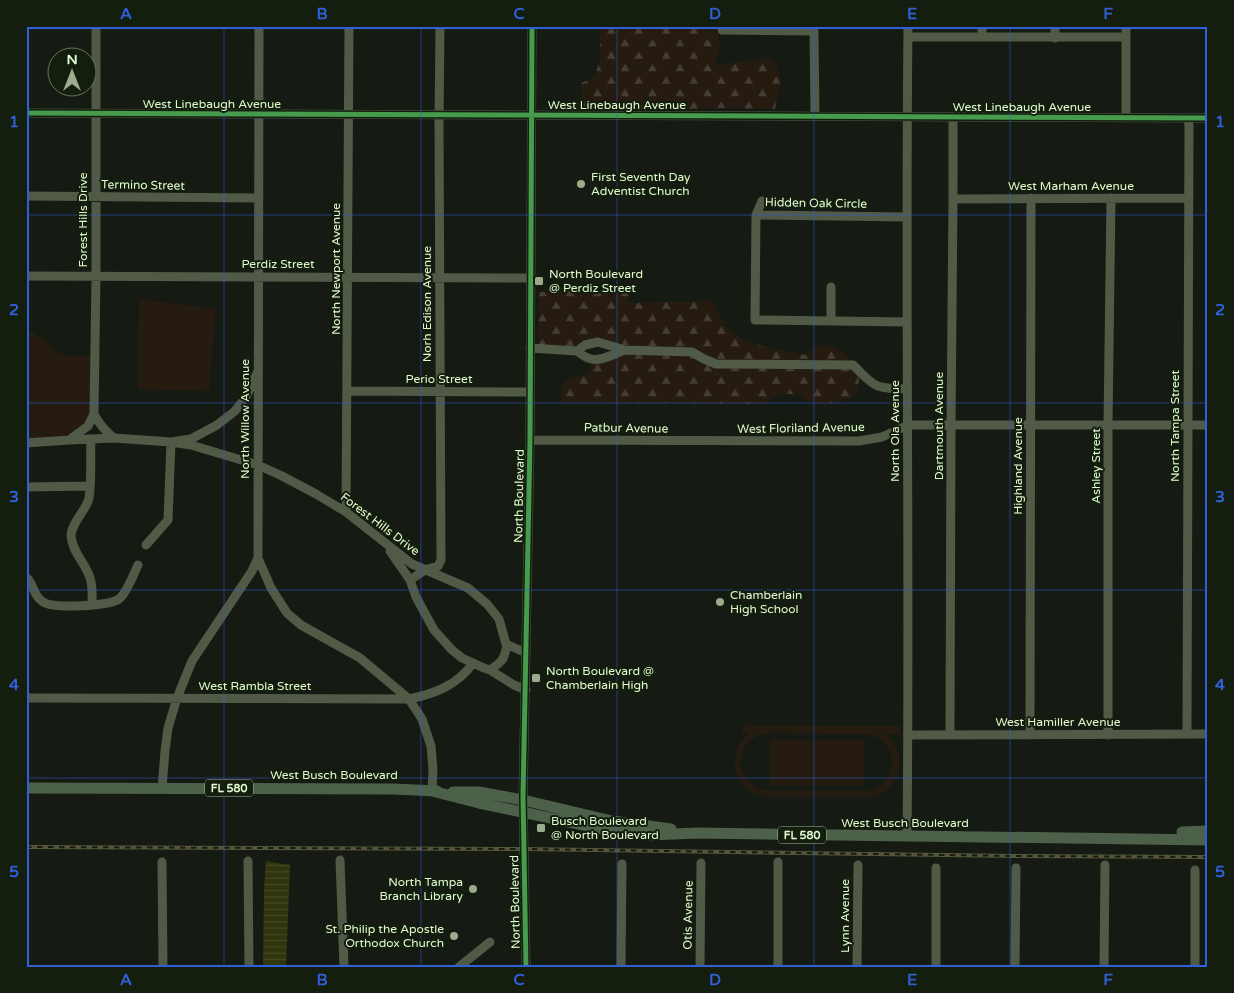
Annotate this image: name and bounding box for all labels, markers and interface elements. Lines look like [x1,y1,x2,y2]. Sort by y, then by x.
text: A [120,4,132,24]
text: B [316,4,328,24]
text: C [513,4,525,24]
text: D [709,4,721,24]
text: E [907,4,917,24]
text: F [1103,4,1113,24]
north arrow [48,48,98,98]
text: N [66,51,78,68]
street label: West Linebaugh Avenue [143,97,281,111]
street label: West Linebaugh Avenue [548,98,686,112]
street label: West Linebaugh Avenue [953,100,1091,114]
text: 1 [9,112,19,132]
text: 1 [1215,112,1225,132]
place label: First Seventh Day Adventist Church [591,170,691,198]
street label: Forest Hills Drive [76,172,90,268]
street label: Termino Street [101,177,186,193]
marker: First Seventh Day Adventist Church [575,178,587,190]
street label: West Marham Avenue [1008,179,1134,193]
street label: Hidden Oak Circle [765,195,867,211]
street label: North Newport Avenue [329,203,343,335]
street label: Norh Edison Avenue [420,246,434,362]
street label: Perdiz Street [241,257,315,271]
place label: North Boulevard @ Perdiz Street [549,267,643,295]
marker: North Boulevard @ Perdiz Street [533,275,545,287]
text: 2 [9,300,19,320]
text: 2 [1215,300,1225,320]
street label: North Willow Avenue [238,359,252,479]
street label: North Tampa Street [1168,369,1182,482]
street label: Perio Street [406,372,473,386]
street label: Dartmouth Avenue [932,372,946,480]
street label: North Ola Avenue [888,380,902,482]
street label: Highland Avenue [1011,417,1025,515]
street label: Patbur Avenue [584,420,669,436]
street label: West Floriland Avenue [737,420,865,436]
street label: Ashley Street [1089,428,1103,504]
street label: North Boulevard [511,449,527,543]
text: 3 [9,487,19,507]
text: 3 [1215,487,1225,507]
street label: Forest Hills Drive [338,490,422,558]
place label: Chamberlain High School [730,588,802,616]
marker: Chamberlain High School [714,596,726,608]
place label: North Boulevard @ Chamberlain High [546,664,654,692]
marker: North Boulevard @ Chamberlain High [530,672,542,684]
text: 4 [9,675,19,695]
text: 4 [1215,675,1225,695]
street label: West Rambla Street [199,679,312,693]
street label: West Hamiller Avenue [995,715,1121,729]
street label: West Busch Boulevard [270,768,398,782]
road number: FL 580 [205,780,253,796]
place label: Busch Boulevard @ North Boulevard [551,814,659,842]
street label: West Busch Boulevard [841,816,969,830]
marker: Busch Boulevard @ North Boulevard [535,822,547,834]
road number: FL 580 [778,826,826,844]
street label: North Boulevard [507,855,523,949]
text: 5 [9,862,19,882]
text: 5 [1215,862,1225,882]
place label: North Tampa Branch Library [379,875,464,903]
street label: Lynn Avenue [838,879,852,953]
street label: Otis Avenue [680,880,696,950]
marker: North Tampa Branch Library [467,883,479,895]
place label: St. Philip the Apostle Orthodox Church [325,922,444,950]
marker: St. Philip the Apostle Orthodox Church [448,930,460,942]
text: A [120,970,132,990]
text: B [316,970,328,990]
text: C [513,970,525,990]
text: D [709,970,721,990]
text: E [907,970,917,990]
text: F [1103,970,1113,990]

